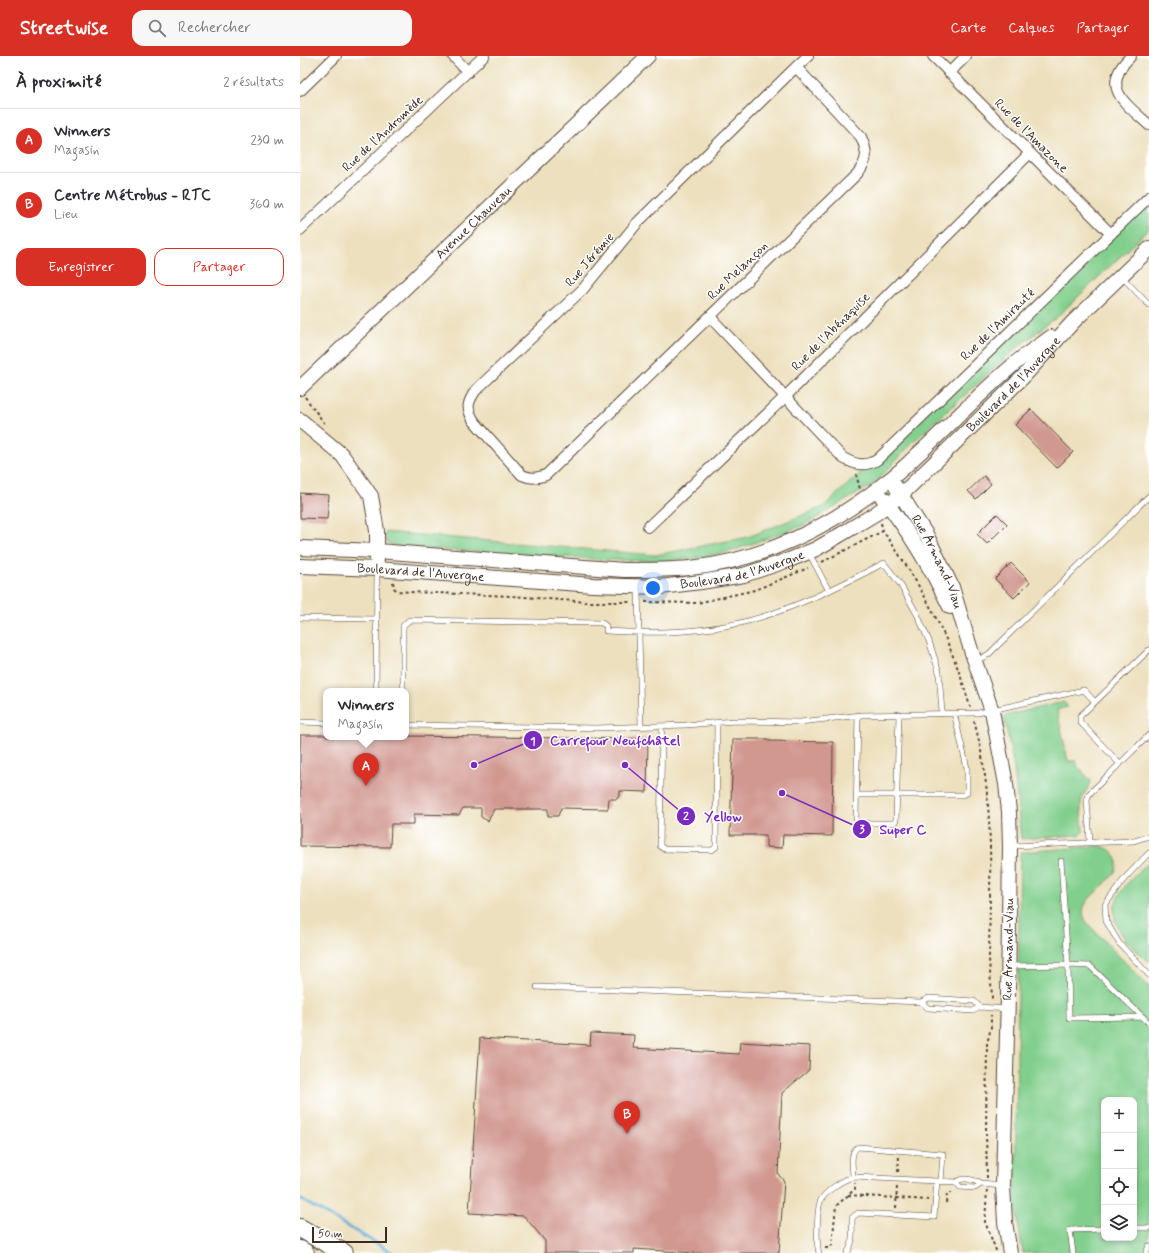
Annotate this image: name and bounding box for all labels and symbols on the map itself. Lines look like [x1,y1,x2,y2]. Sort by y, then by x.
street label: Rue de l'Andromède [339,92,427,176]
street label: Rue de l'Amazone [990,95,1072,177]
street label: Avenue Chauveau [432,182,515,263]
street label: Rue Jérémie [562,229,618,291]
street label: Rue Melançon [704,238,772,304]
street label: Rue de l'Amirauté [957,285,1039,365]
street label: Rue de l'Abénaquise [788,289,874,375]
street label: Boulevard de l'Auvergne [963,333,1064,436]
street label: Rue Armand-Viau [907,512,967,611]
street label: Boulevard de l'Auvergne [679,546,807,593]
street label: Boulevard de l'Auvergne [357,560,485,586]
your location [643,578,663,598]
callout: Carrefour Neufchâtel [523,727,687,753]
text: Carrefour Neufchâtel [550,732,681,752]
text: 1 [530,734,536,750]
pin: A [353,753,379,786]
callout: Yellow [676,803,749,829]
text: Yellow [704,808,742,826]
text: 2 [683,809,689,825]
callout: Super C [852,816,935,842]
text: Super C [880,821,926,839]
text: 3 [859,822,865,838]
street label: Rue Armand-Viau [1000,898,1018,1000]
pin: B [614,1101,640,1134]
scale bar [312,1225,387,1244]

